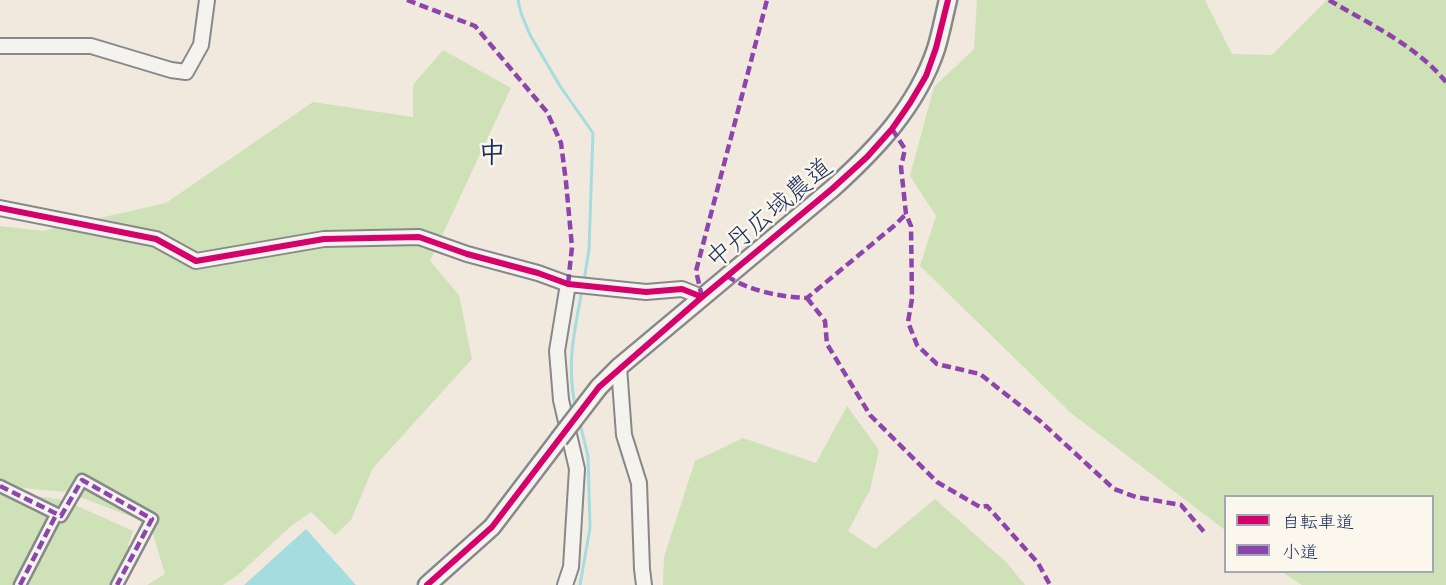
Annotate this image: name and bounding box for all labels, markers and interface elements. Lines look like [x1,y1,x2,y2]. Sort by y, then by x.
district label: 中 [478,138,506,172]
street label: 中丹広域農道 [700,152,840,276]
legend [1224,495,1434,573]
text: 自転車道 [1282,511,1354,533]
text: 小道 [1282,541,1318,563]

